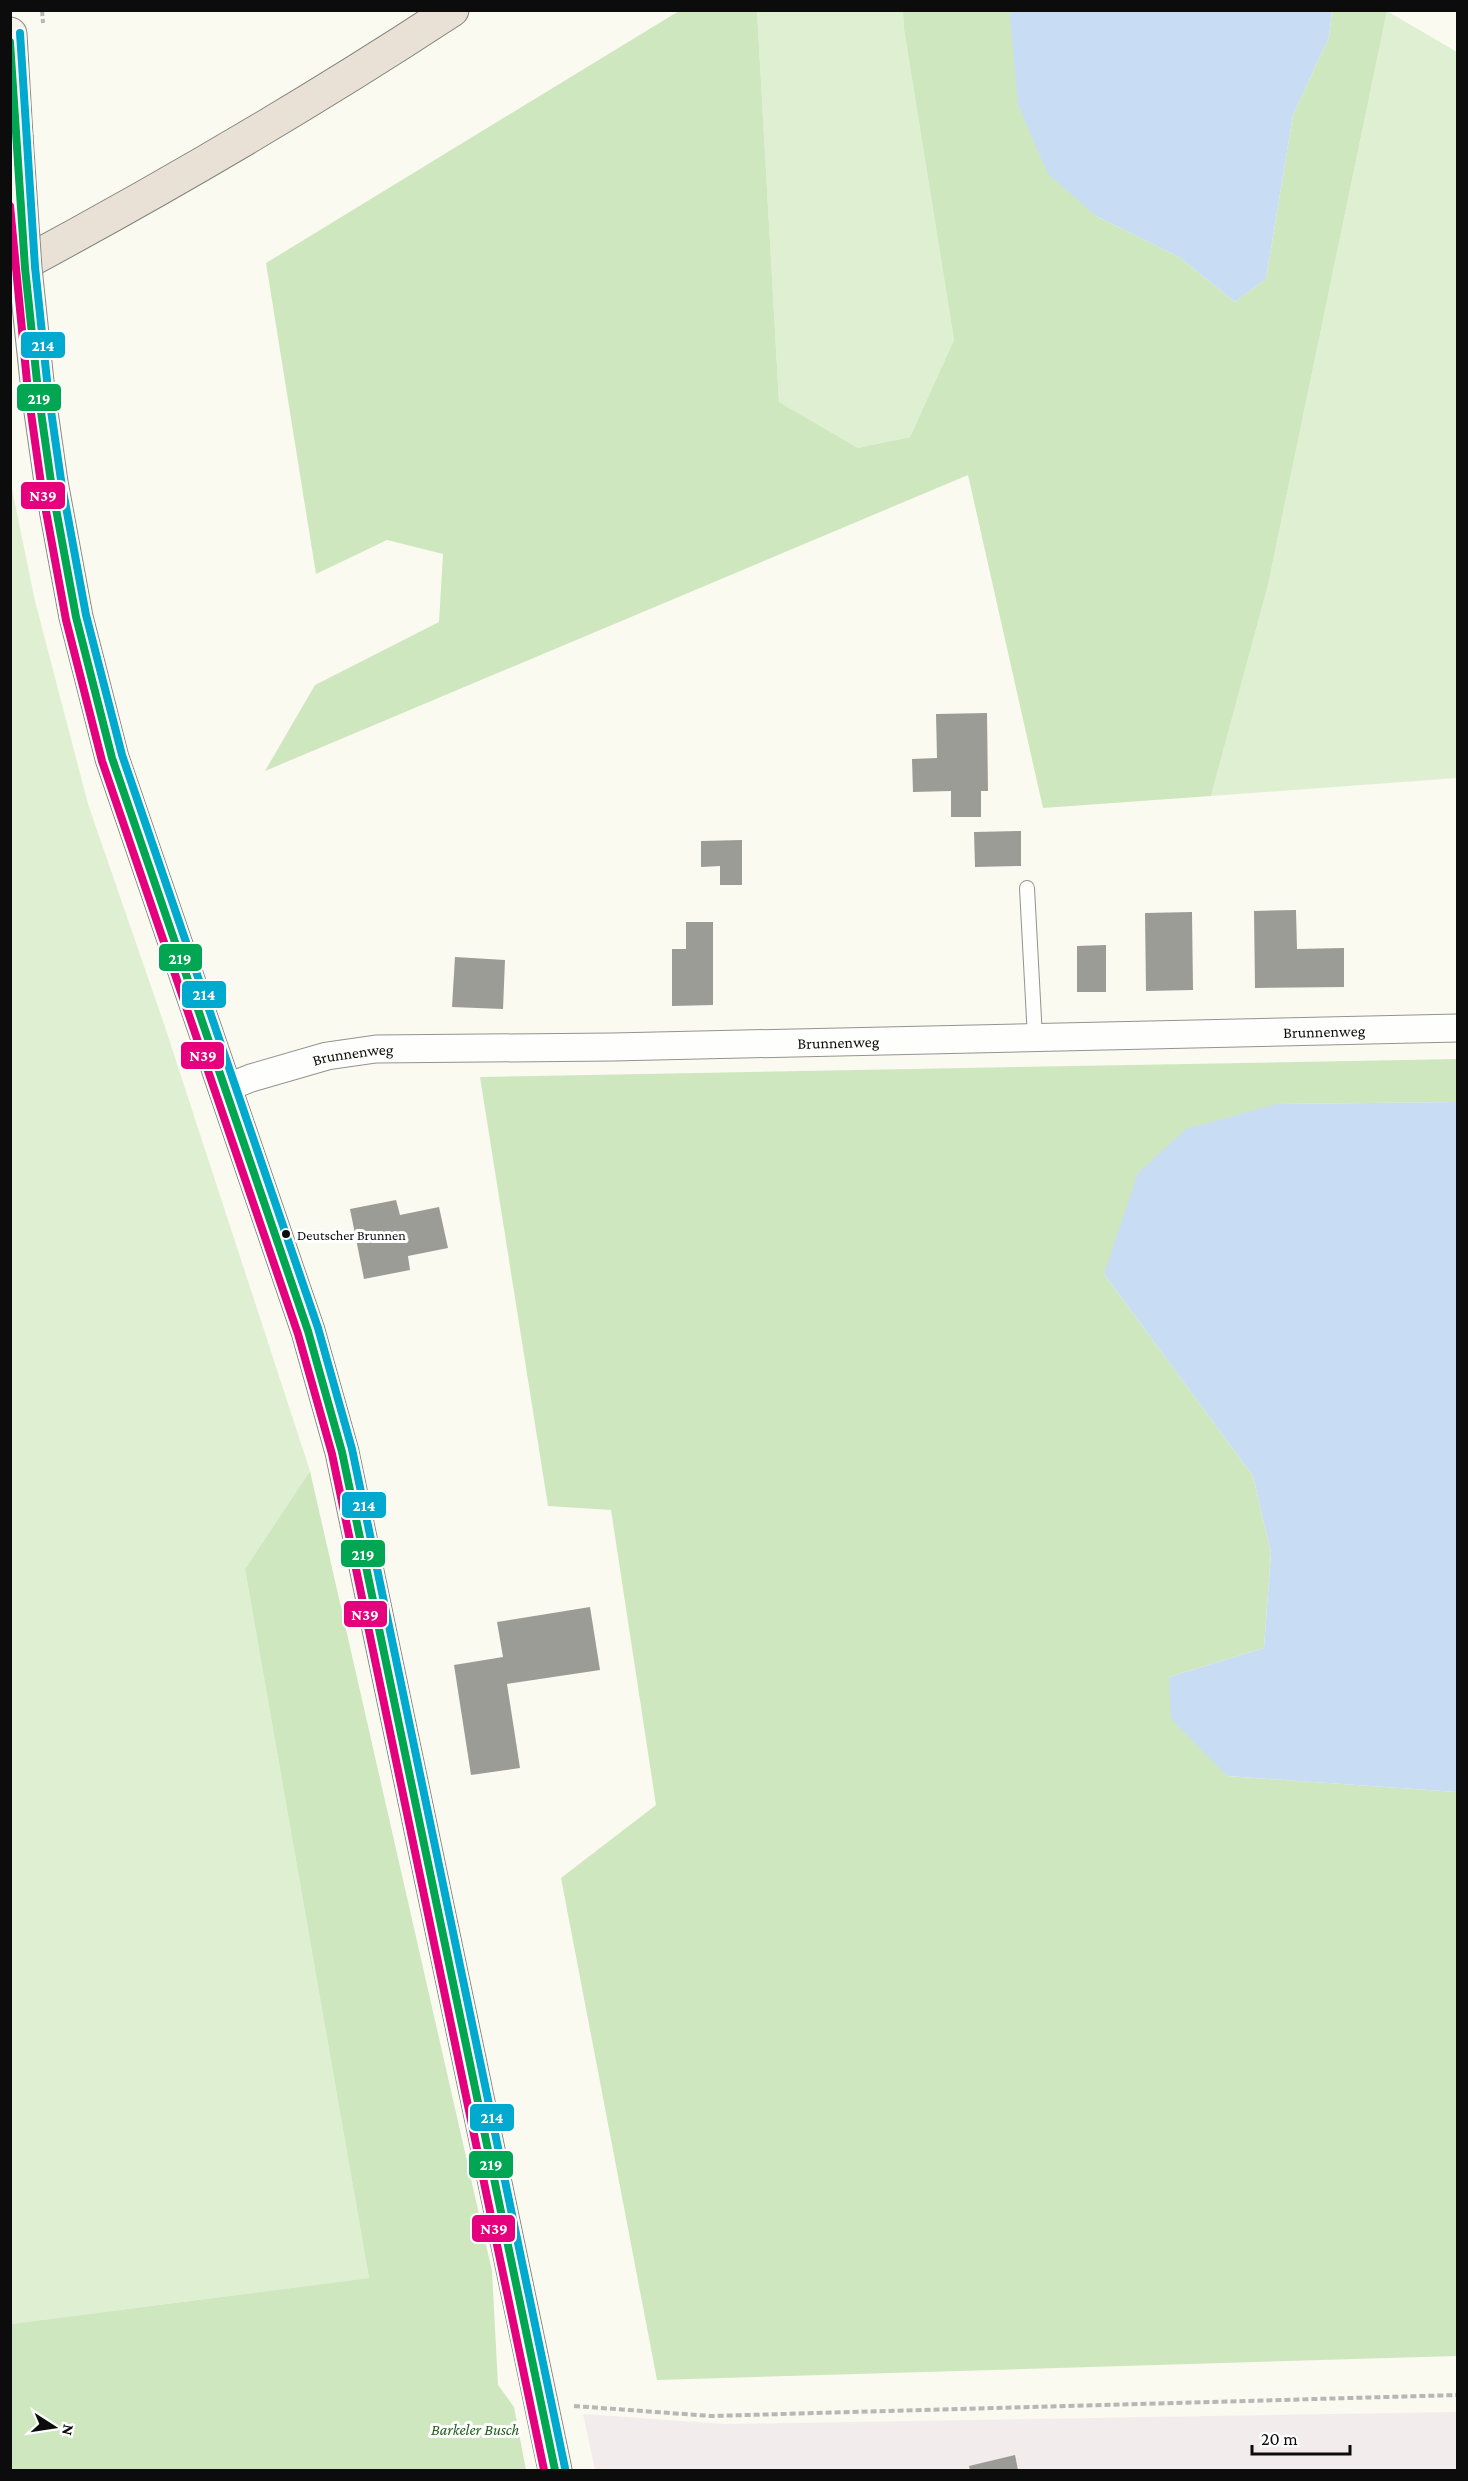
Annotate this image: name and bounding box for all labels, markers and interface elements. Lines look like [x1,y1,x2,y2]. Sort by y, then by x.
line badge: 214 [20,331,66,359]
text: 214 [32,337,55,354]
line badge: 219 [16,383,62,412]
text: 219 [28,390,50,407]
line badge: N39 [20,481,66,510]
text: N39 [29,487,57,504]
line badge: 219 [158,943,203,972]
text: 219 [169,950,191,967]
line badge: 214 [181,980,227,1009]
text: 214 [193,986,216,1003]
street label: Brunnenweg [1283,1022,1366,1041]
street label: Brunnenweg [797,1033,880,1052]
line badge: N39 [180,1041,225,1070]
street label: Brunnenweg [310,1041,394,1069]
text: N39 [189,1047,217,1064]
place label: Deutscher Brunnen [297,1227,406,1243]
marker: Deutscher Brunnen [280,1228,292,1240]
line badge: 214 [341,1491,387,1519]
text: 214 [353,1497,376,1514]
line badge: 219 [340,1539,386,1568]
text: 219 [352,1546,374,1563]
line badge: N39 [343,1600,388,1628]
text: N39 [351,1606,379,1623]
line badge: 214 [469,2103,515,2132]
text: 214 [481,2109,504,2126]
line badge: 219 [468,2150,514,2179]
text: 219 [480,2156,502,2173]
line badge: N39 [471,2214,516,2243]
text: N39 [480,2220,508,2237]
north arrow [24,2397,84,2457]
scale bar [1252,2418,1350,2456]
park label: Barkeler Busch [431,2421,519,2438]
text: N [59,2423,78,2437]
text: 20 m [1261,2429,1298,2449]

